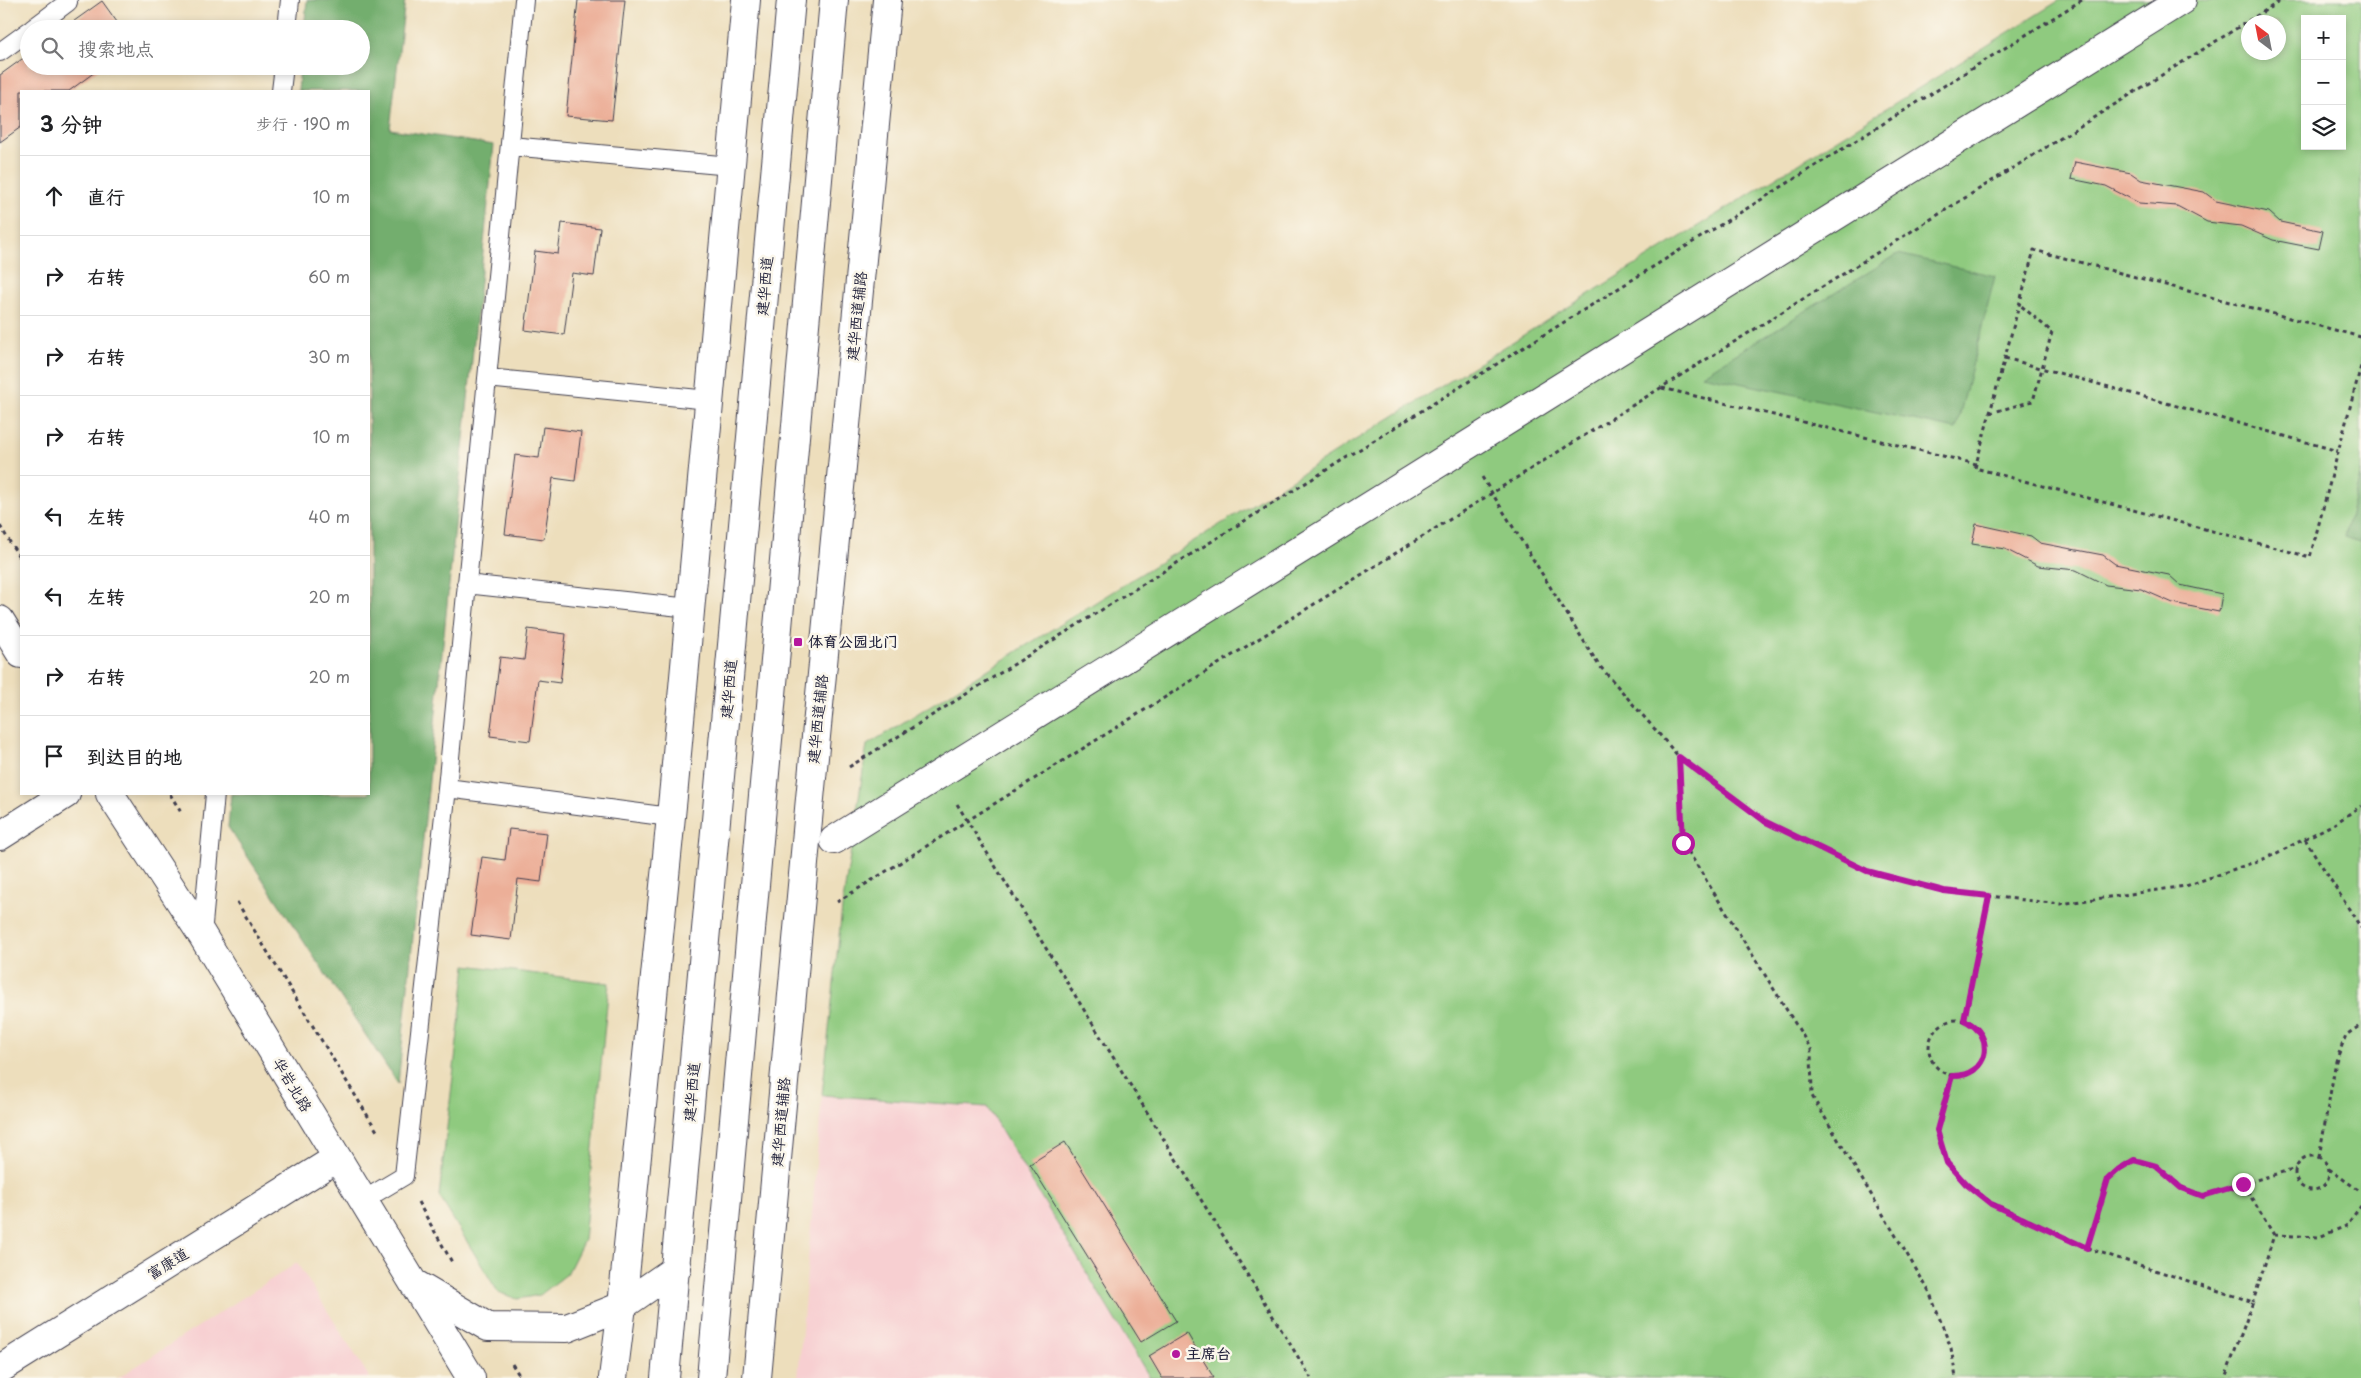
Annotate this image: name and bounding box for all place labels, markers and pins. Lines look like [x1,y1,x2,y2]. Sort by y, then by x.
place label: 体育公园北门 [808,629,898,652]
marker: 体育公园北门 [792,636,804,648]
place label: 主席台 [1186,1341,1231,1364]
marker: 主席台 [1170,1348,1182,1360]

